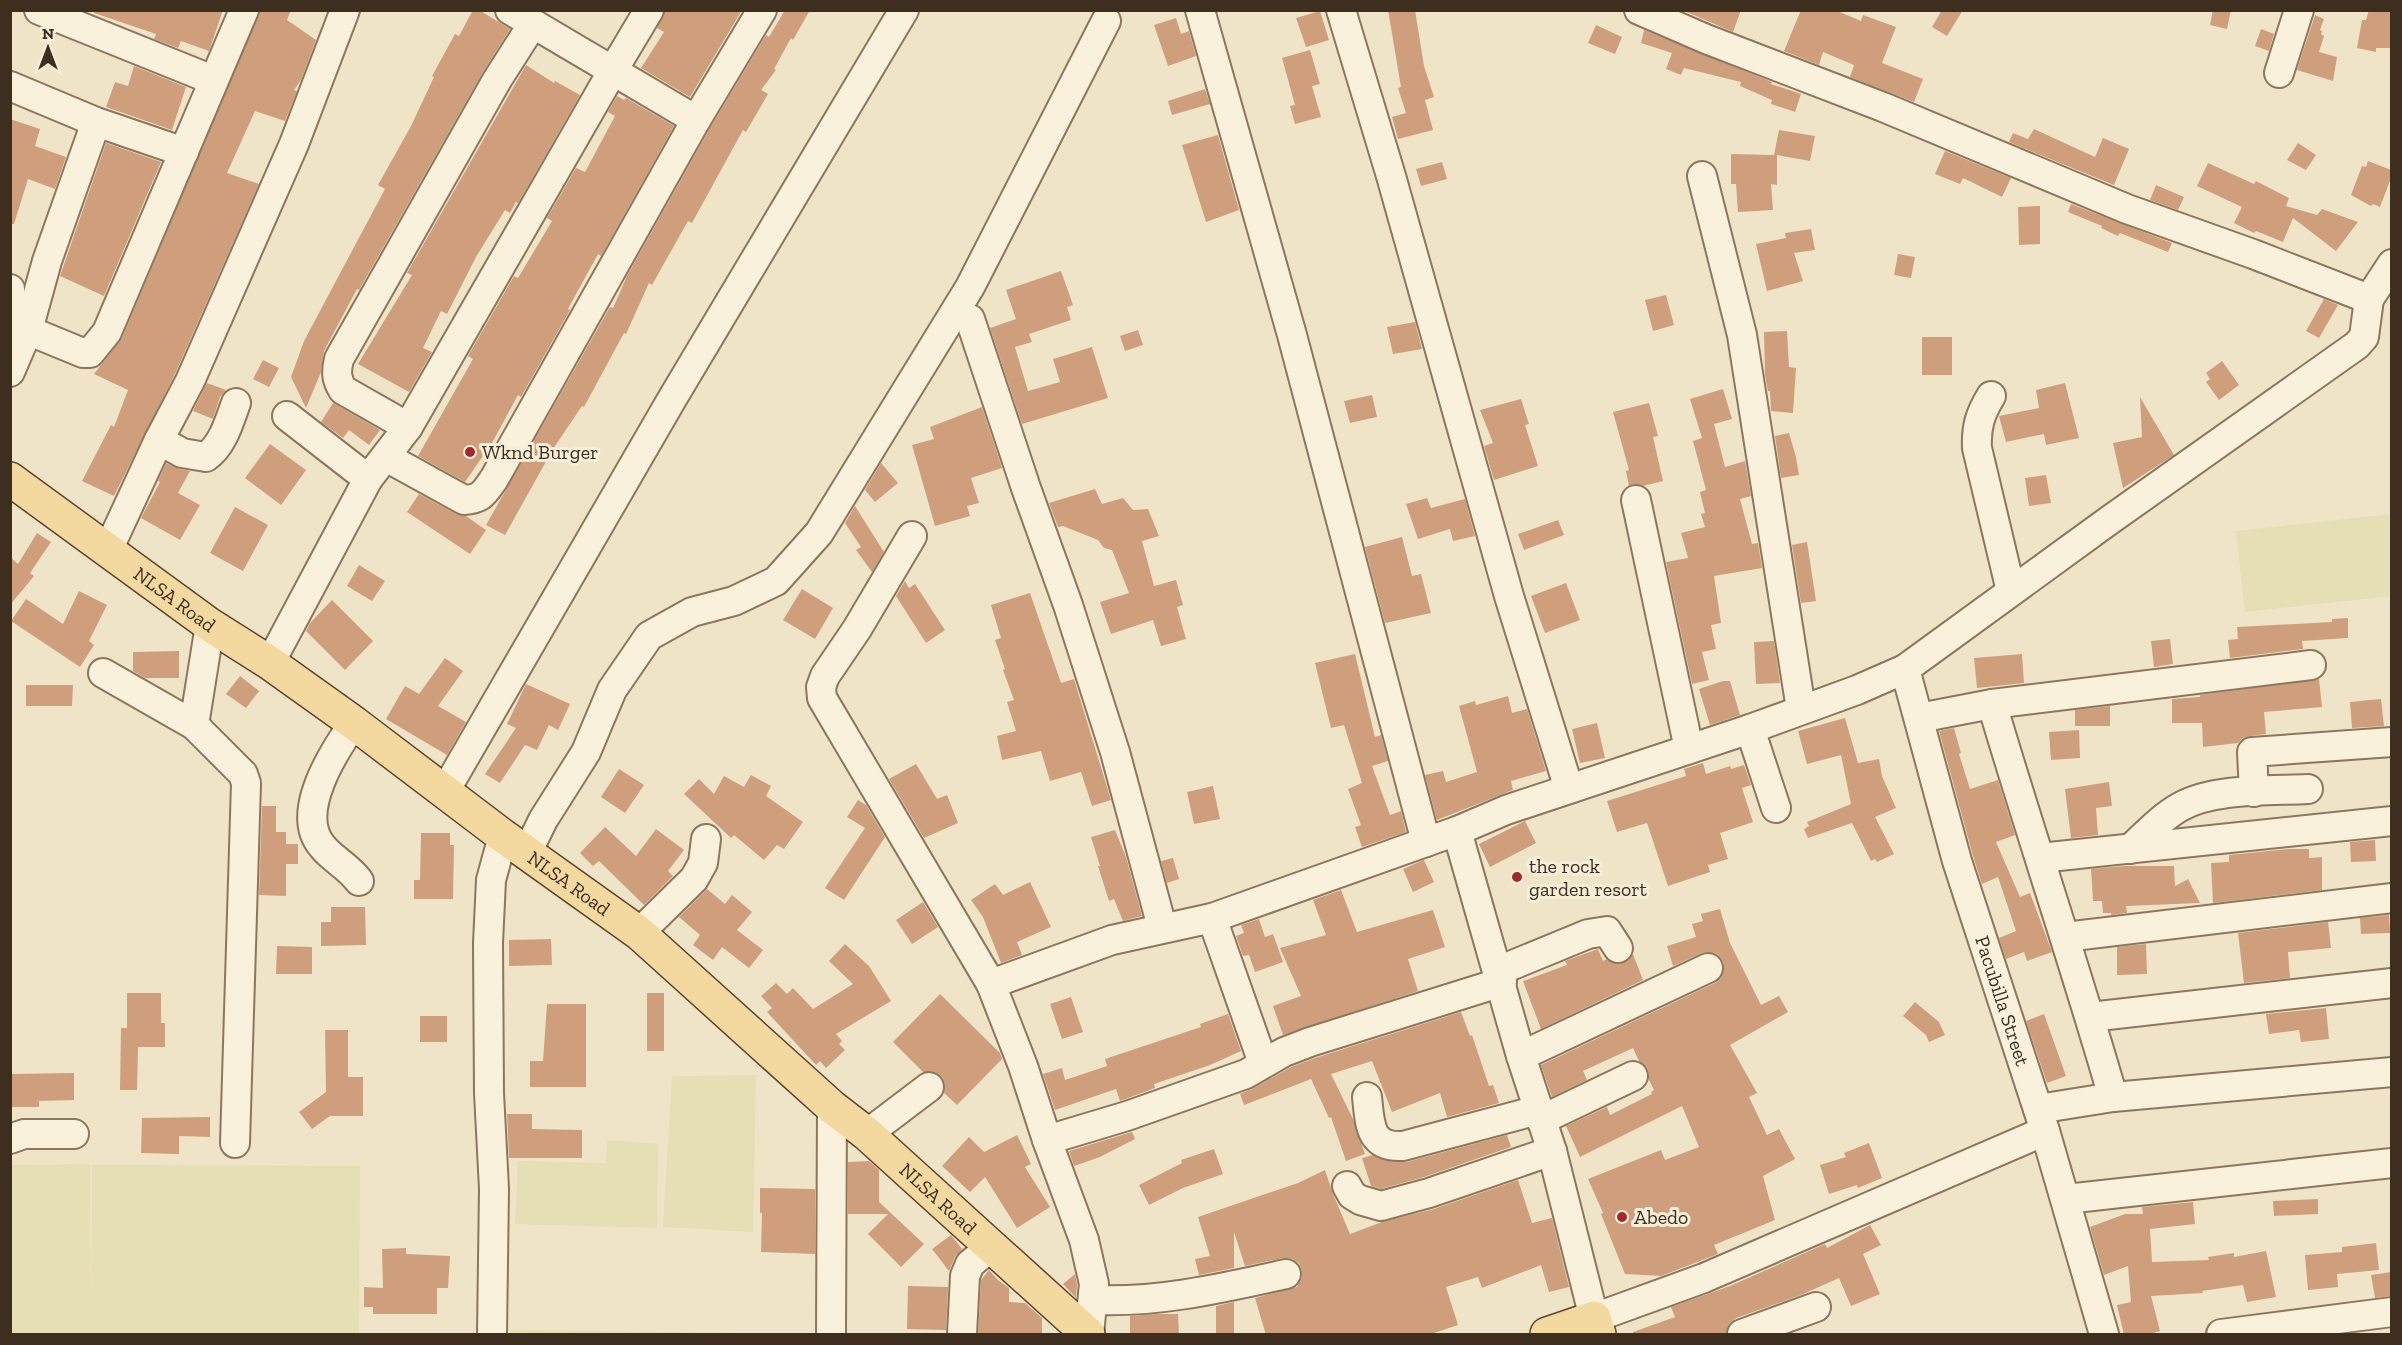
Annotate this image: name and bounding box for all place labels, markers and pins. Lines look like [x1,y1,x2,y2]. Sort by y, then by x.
place label: Wknd Burger [482,440,599,464]
marker: Wknd Burger [463,445,477,459]
place label: the rock garden resort [1529,854,1648,901]
marker: the rock garden resort [1510,870,1524,884]
place label: Abedo [1634,1205,1688,1229]
marker: Abedo [1615,1210,1629,1224]

